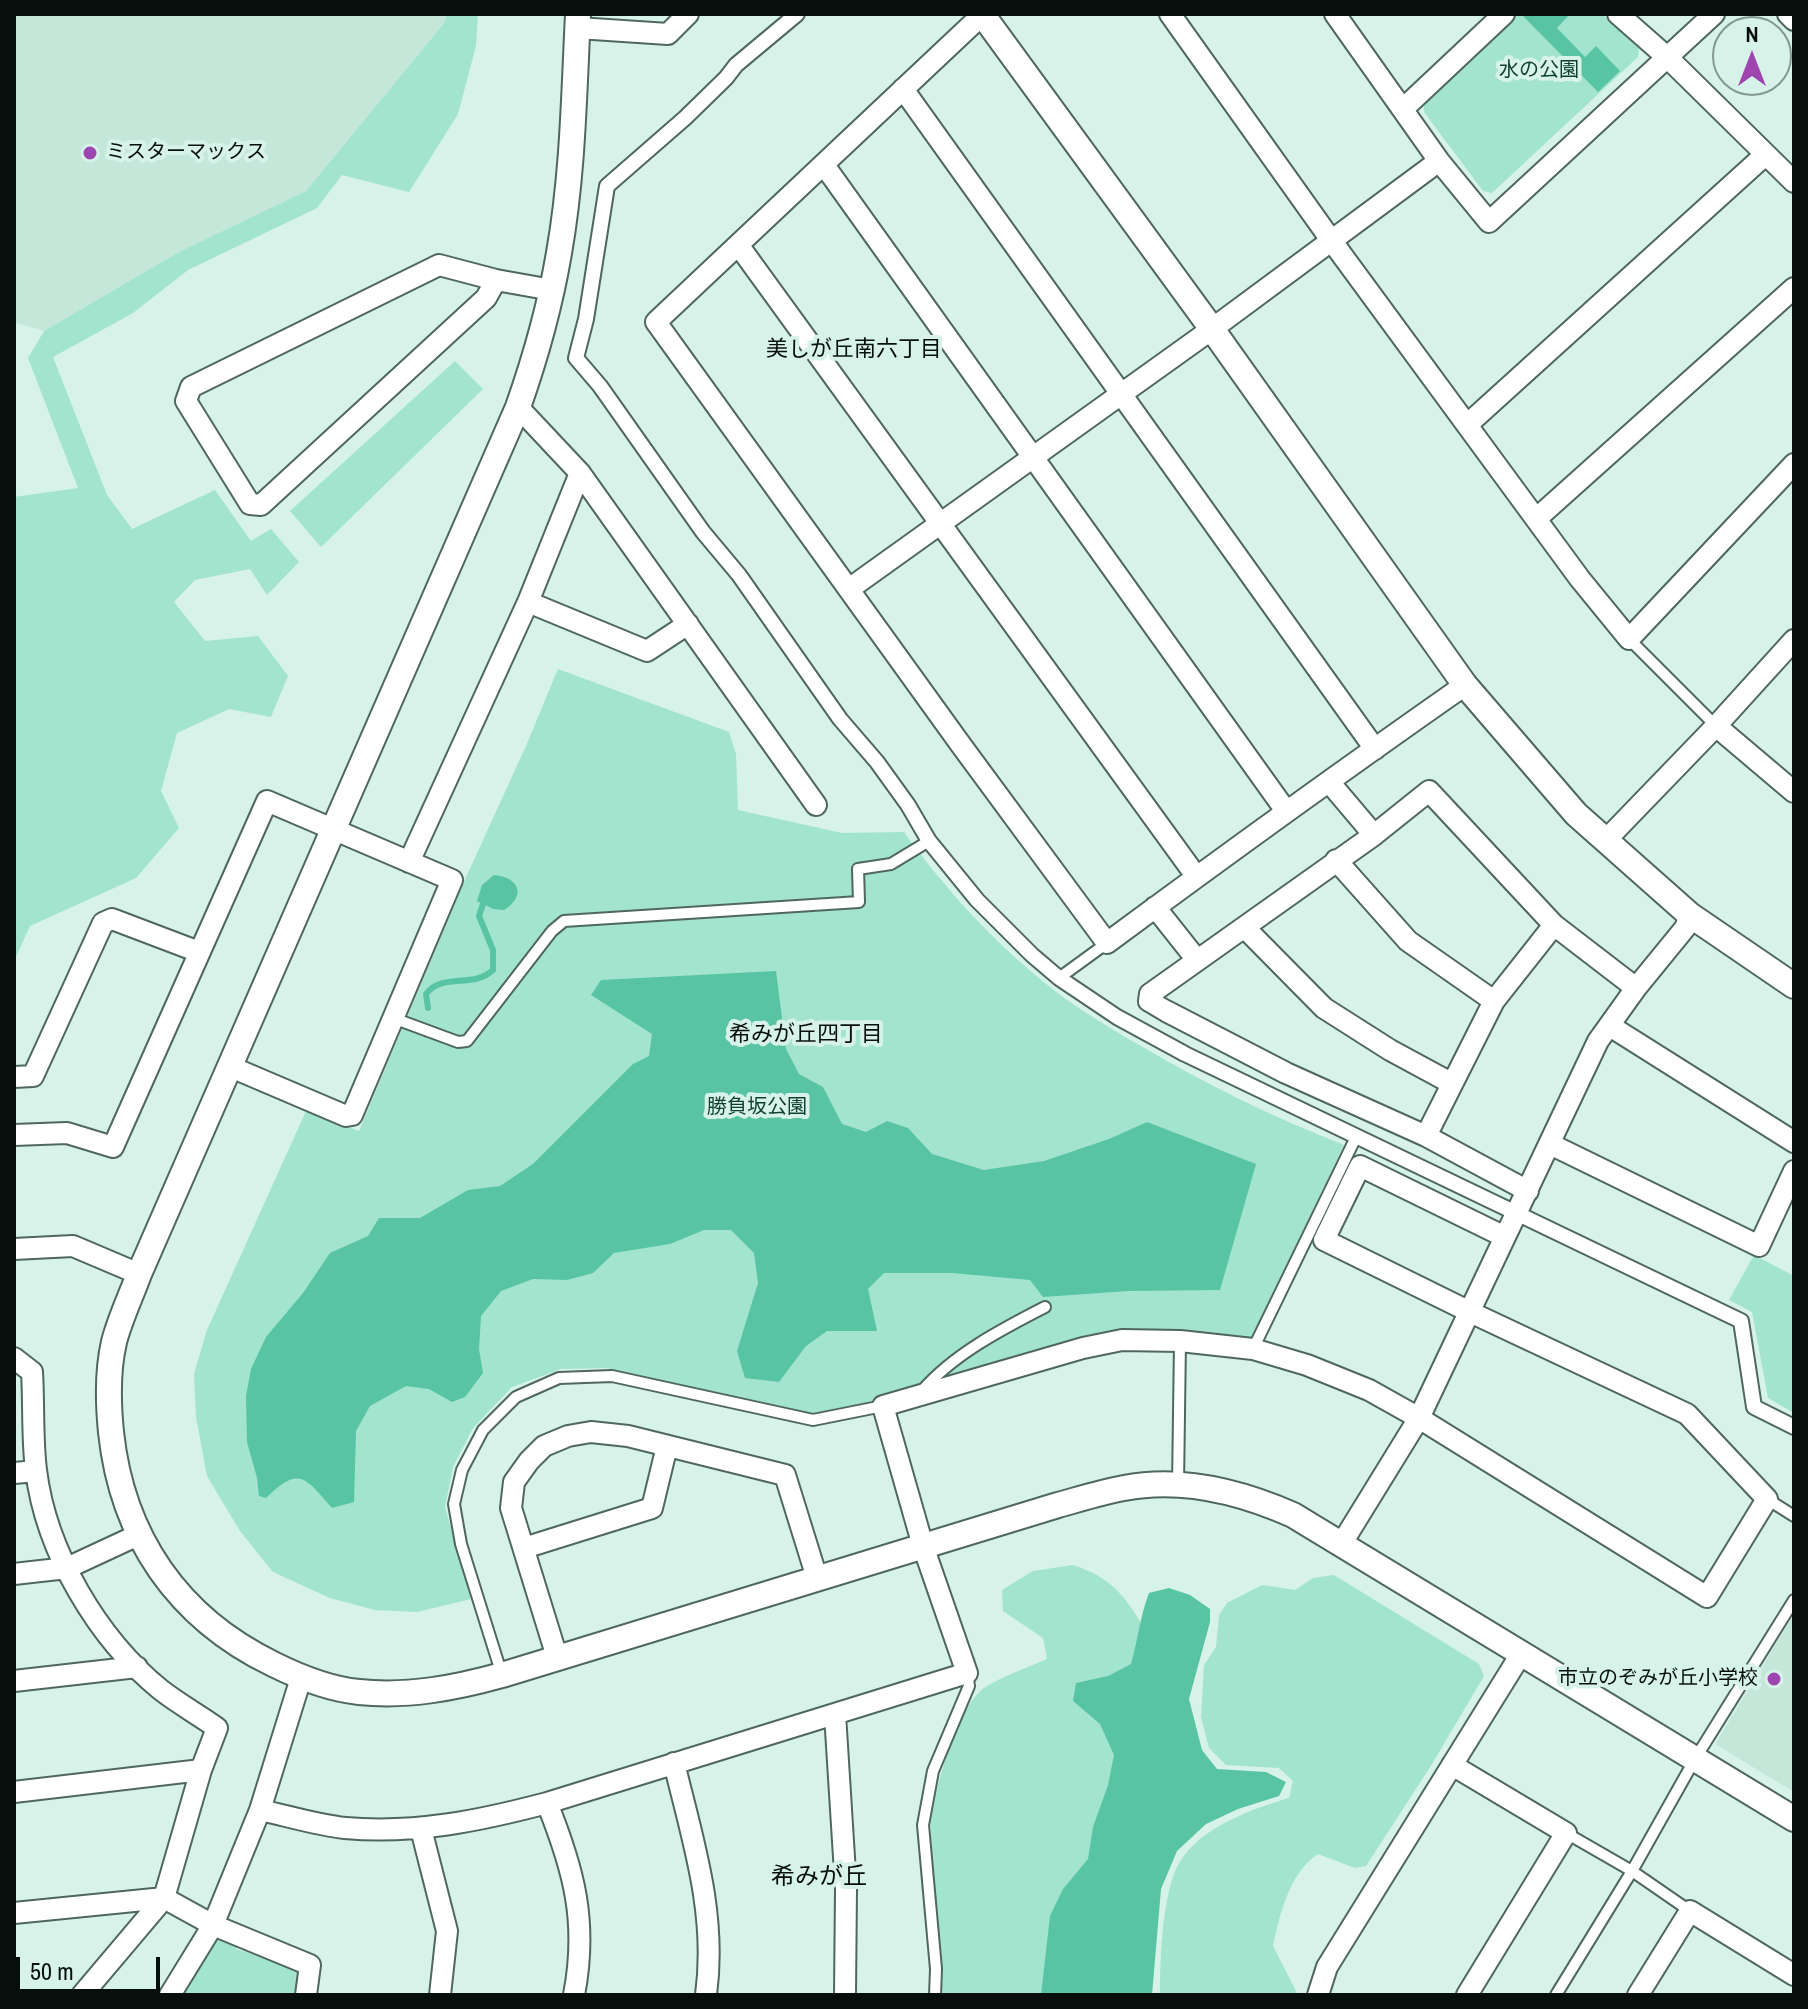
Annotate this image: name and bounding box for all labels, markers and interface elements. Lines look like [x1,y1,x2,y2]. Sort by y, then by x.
north arrow [1712,16,1792,96]
text: N [1745,19,1759,49]
park label: 水の公園 [1499,59,1579,83]
place label: ミスターマックス [106,141,266,165]
marker: ミスターマックス [81,144,99,162]
district label: 美しが丘南六丁目 [766,337,942,363]
district label: 希みが丘四丁目 [729,1022,883,1048]
park label: 勝負坂公園 [707,1096,807,1120]
place label: 市立のぞみが丘小学校 [1558,1667,1758,1691]
marker: 市立のぞみが丘小学校 [1765,1670,1783,1688]
district label: 希みが丘 [771,1864,867,1892]
scale bar [20,1941,164,1991]
text: 50 m [30,1955,74,1987]

